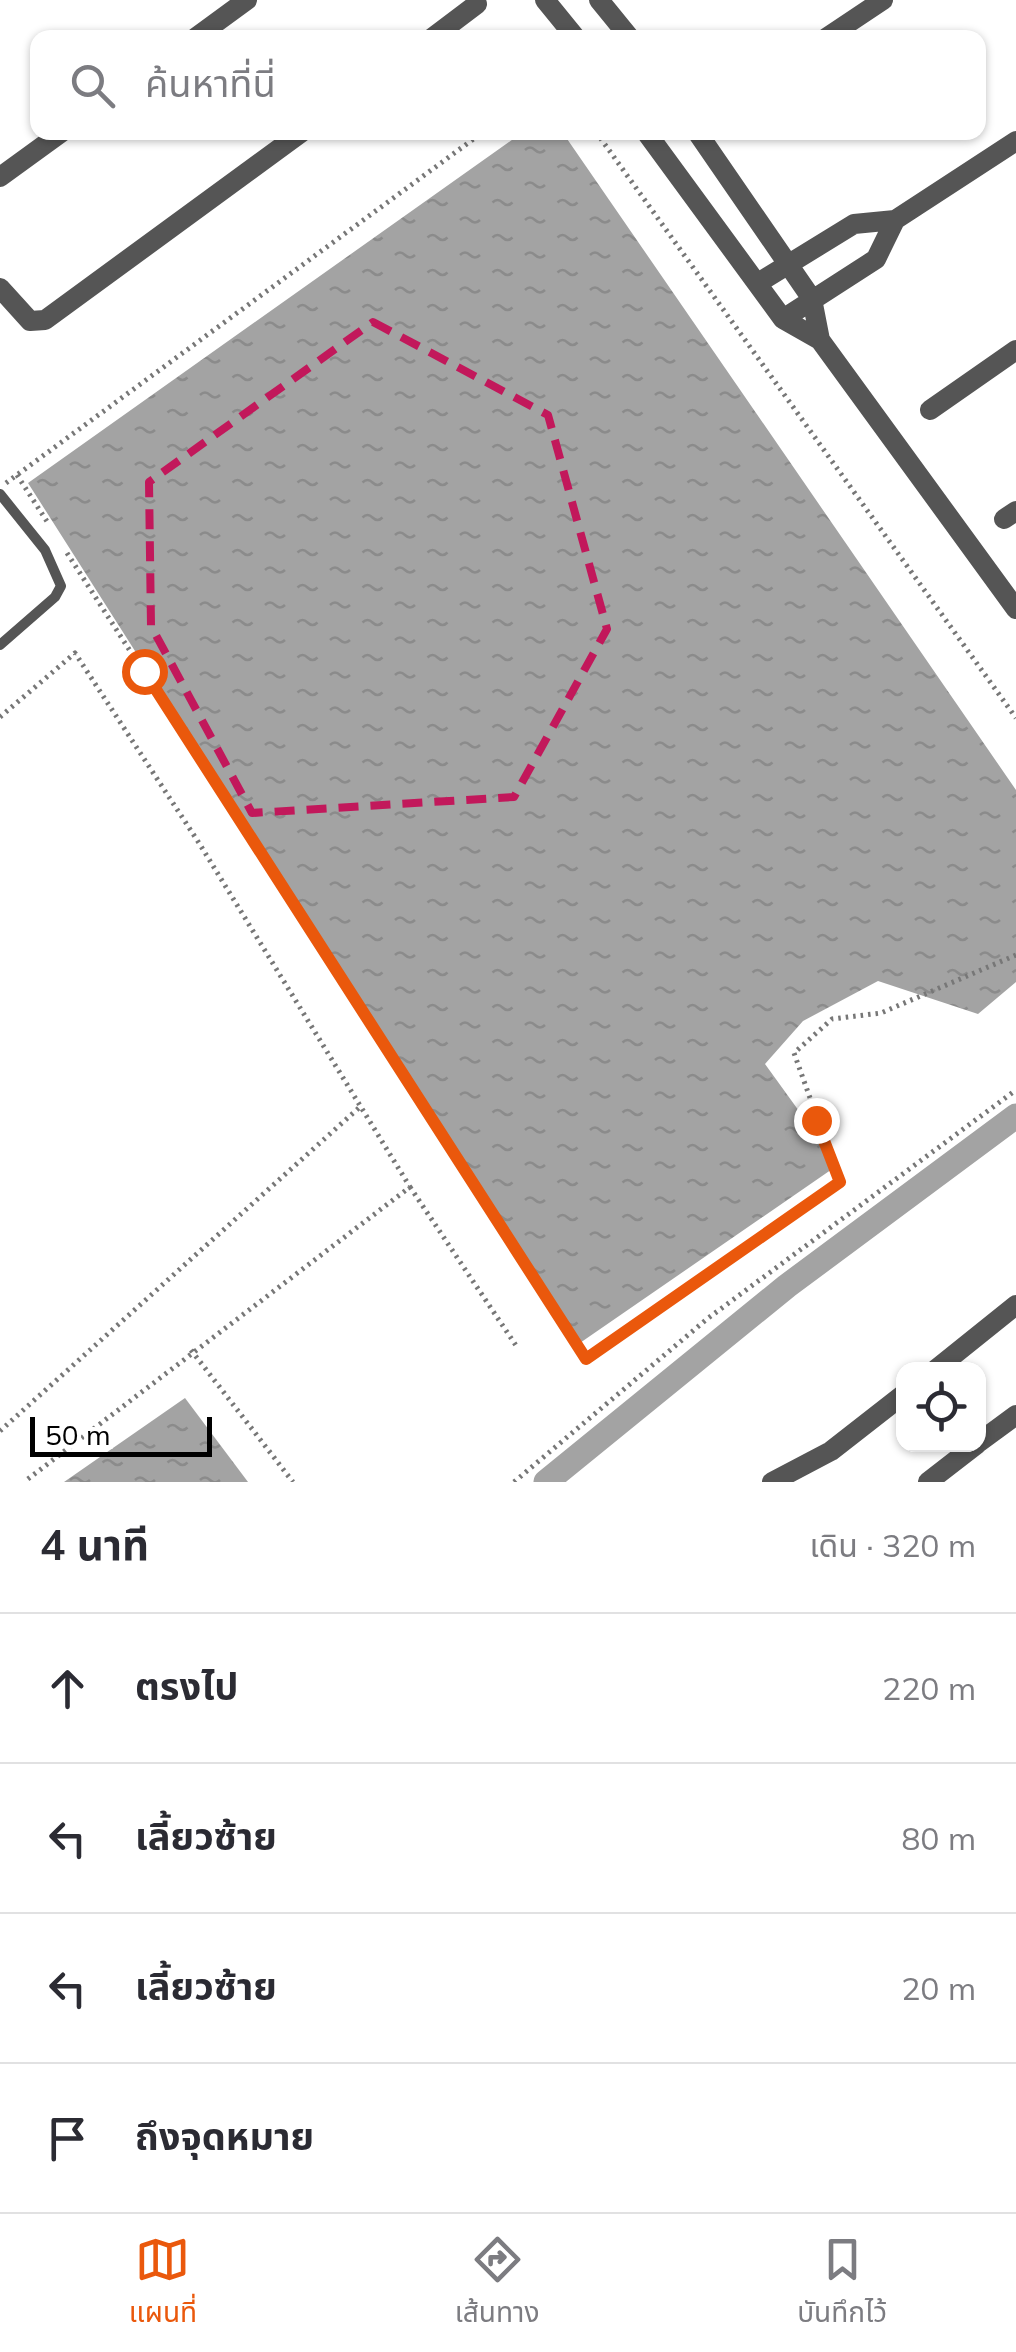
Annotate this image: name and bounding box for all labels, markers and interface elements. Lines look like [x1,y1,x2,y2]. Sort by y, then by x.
search box [30,30,986,140]
icon: search [65,58,120,113]
text: ค้นหาที่นี่ [145,59,276,107]
route start [122,649,168,695]
route end [794,1098,840,1144]
map controls [896,1362,986,1452]
button: locate [896,1362,986,1452]
scale bar [30,1412,212,1456]
text: 50 m [45,1417,111,1452]
text: 4 นาที [40,1518,149,1571]
text: เดิน · 320 m [809,1525,976,1565]
icon: ahead [40,1661,95,1716]
text: ตรงไป [135,1662,238,1710]
text: 220 m [882,1668,976,1708]
icon: left [40,1811,95,1866]
text: เลี้ยวซ้าย [135,1812,277,1860]
text: 80 m [901,1818,976,1858]
icon: left [40,1961,95,2016]
text: เลี้ยวซ้าย [135,1962,277,2010]
text: 20 m [901,1968,976,2008]
icon: arrive [40,2111,95,2166]
text: ถึงจุดหมาย [135,2112,314,2160]
tab: แผนที่ [129,2232,197,2335]
tab: เส้นทาง [455,2232,539,2335]
tab: บันทึกไว้ [797,2232,887,2335]

